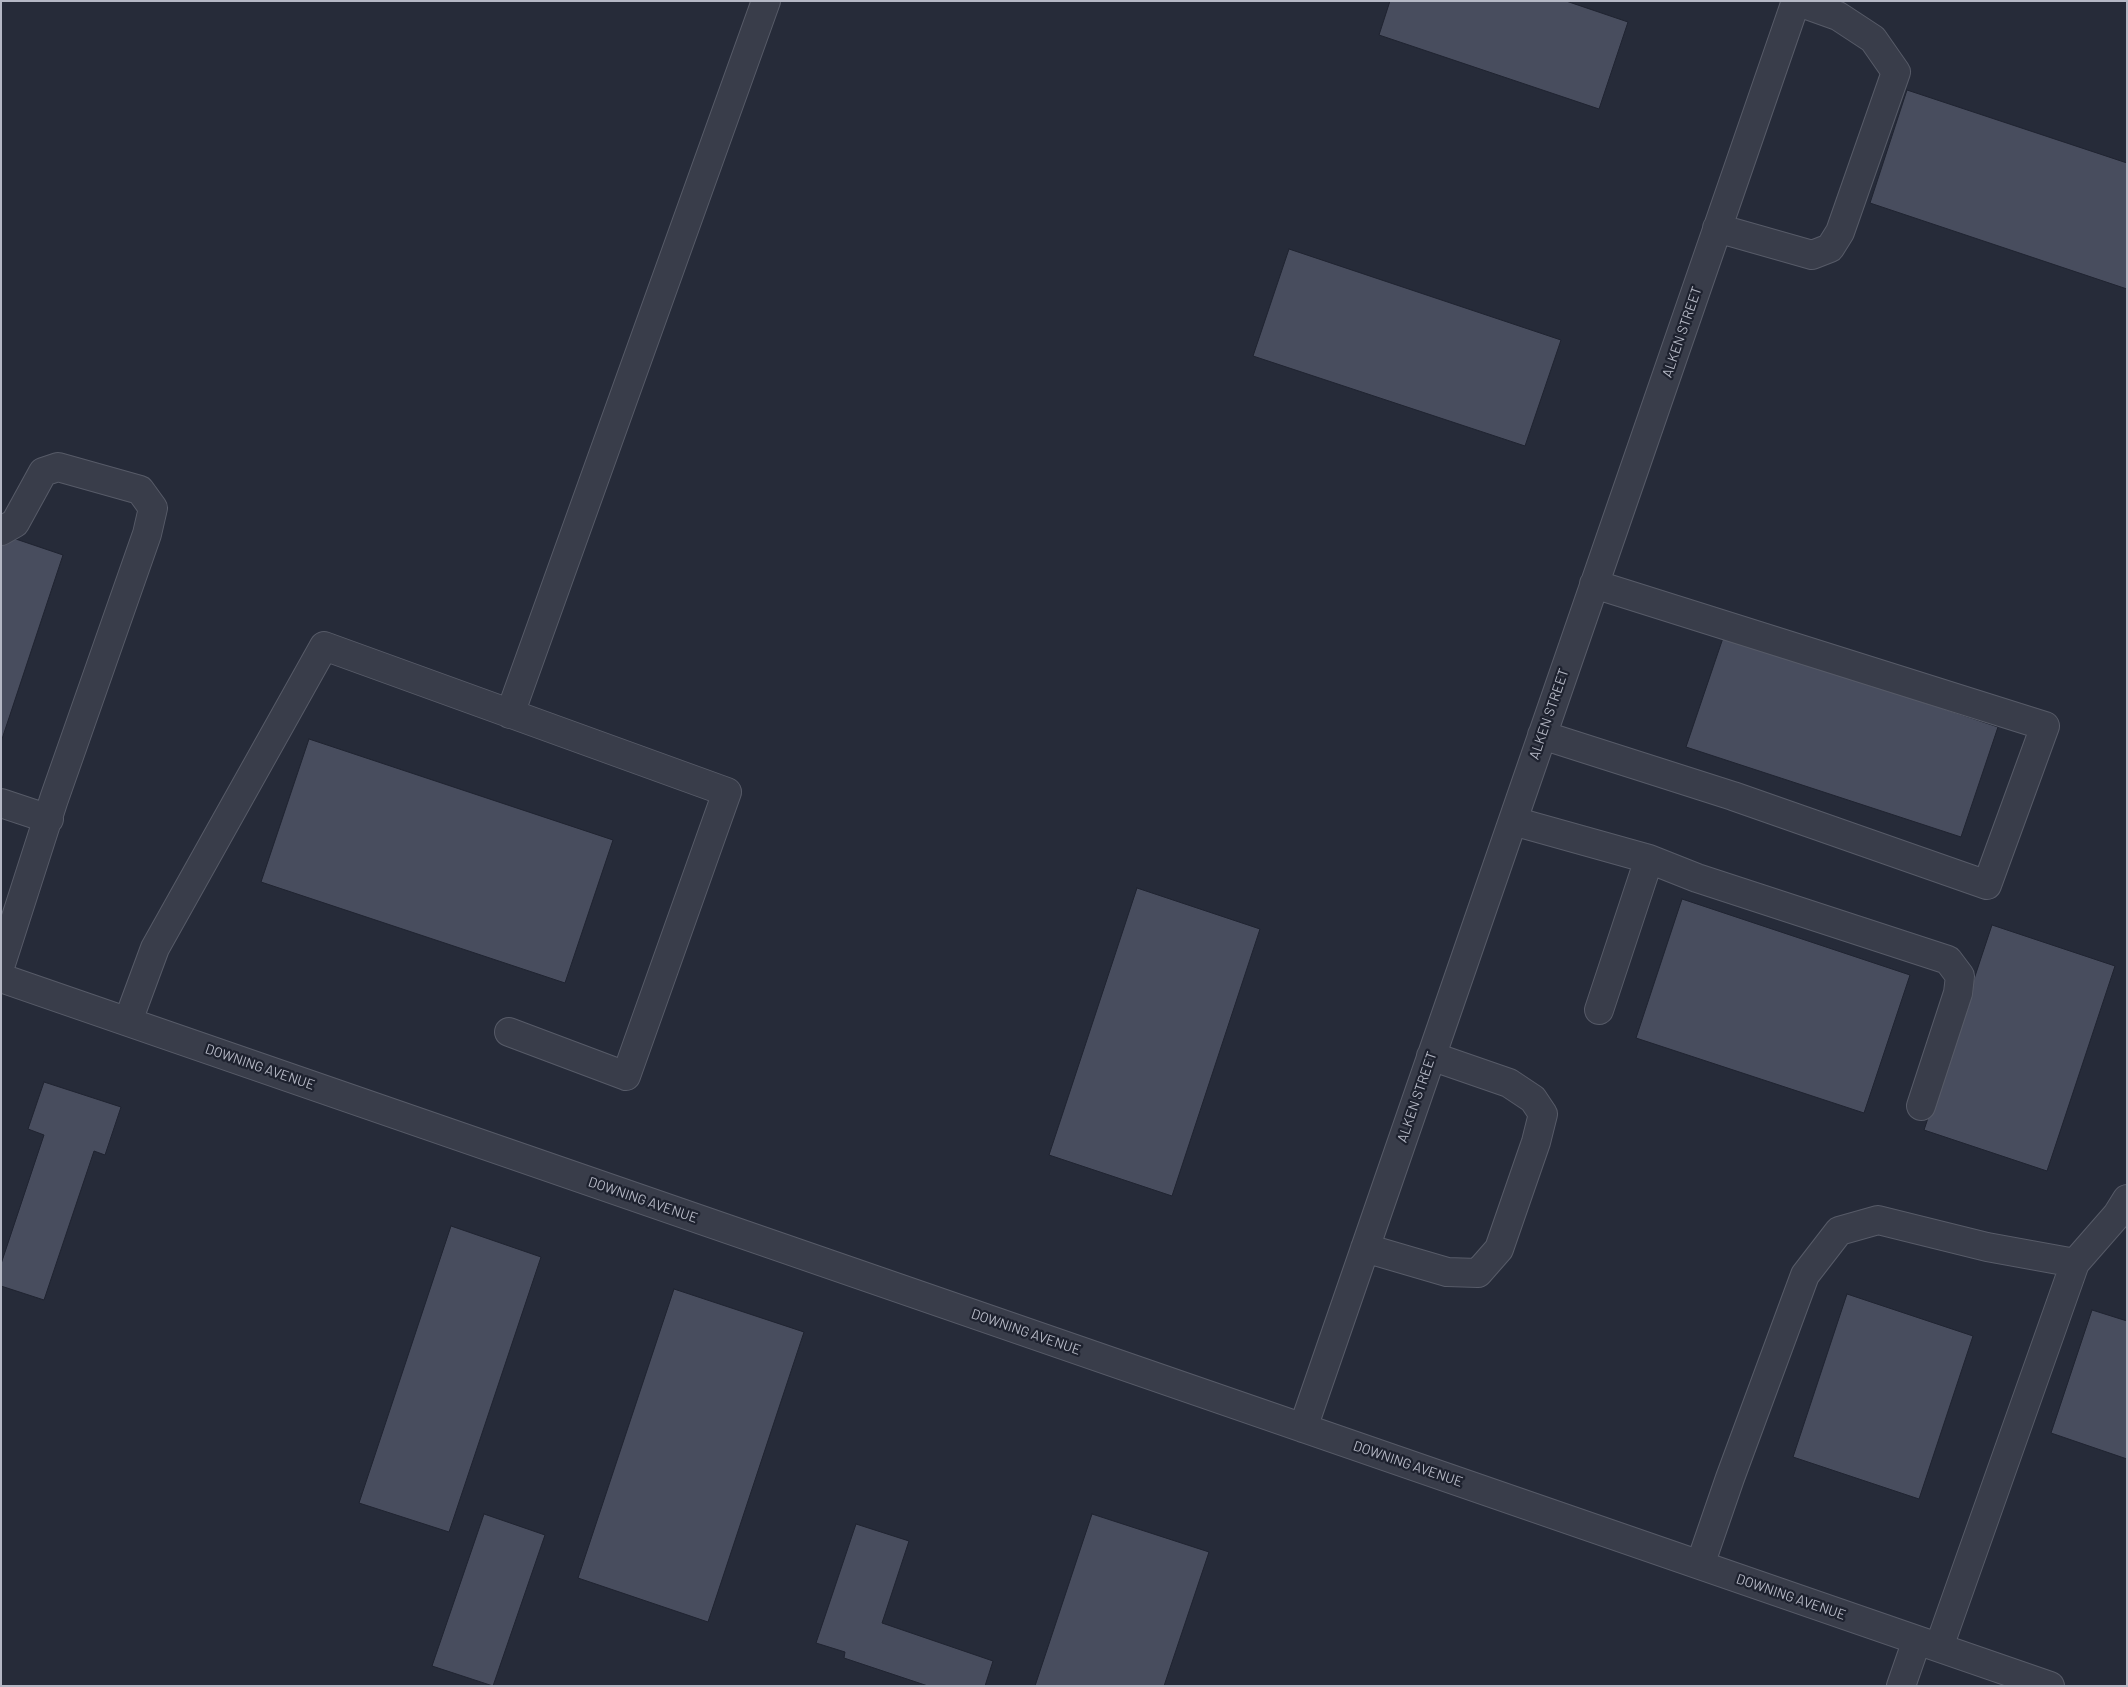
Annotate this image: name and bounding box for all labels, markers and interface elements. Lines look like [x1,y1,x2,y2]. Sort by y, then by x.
street label: ALKEN STREET [1659,284,1705,380]
street label: ALKEN STREET [1526,666,1572,762]
street label: DOWNING AVENUE [203,1040,317,1094]
street label: ALKEN STREET [1394,1049,1440,1145]
street label: DOWNING AVENUE [586,1173,700,1227]
street label: DOWNING AVENUE [969,1305,1083,1359]
street label: DOWNING AVENUE [1351,1437,1465,1491]
street label: DOWNING AVENUE [1734,1570,1848,1624]

